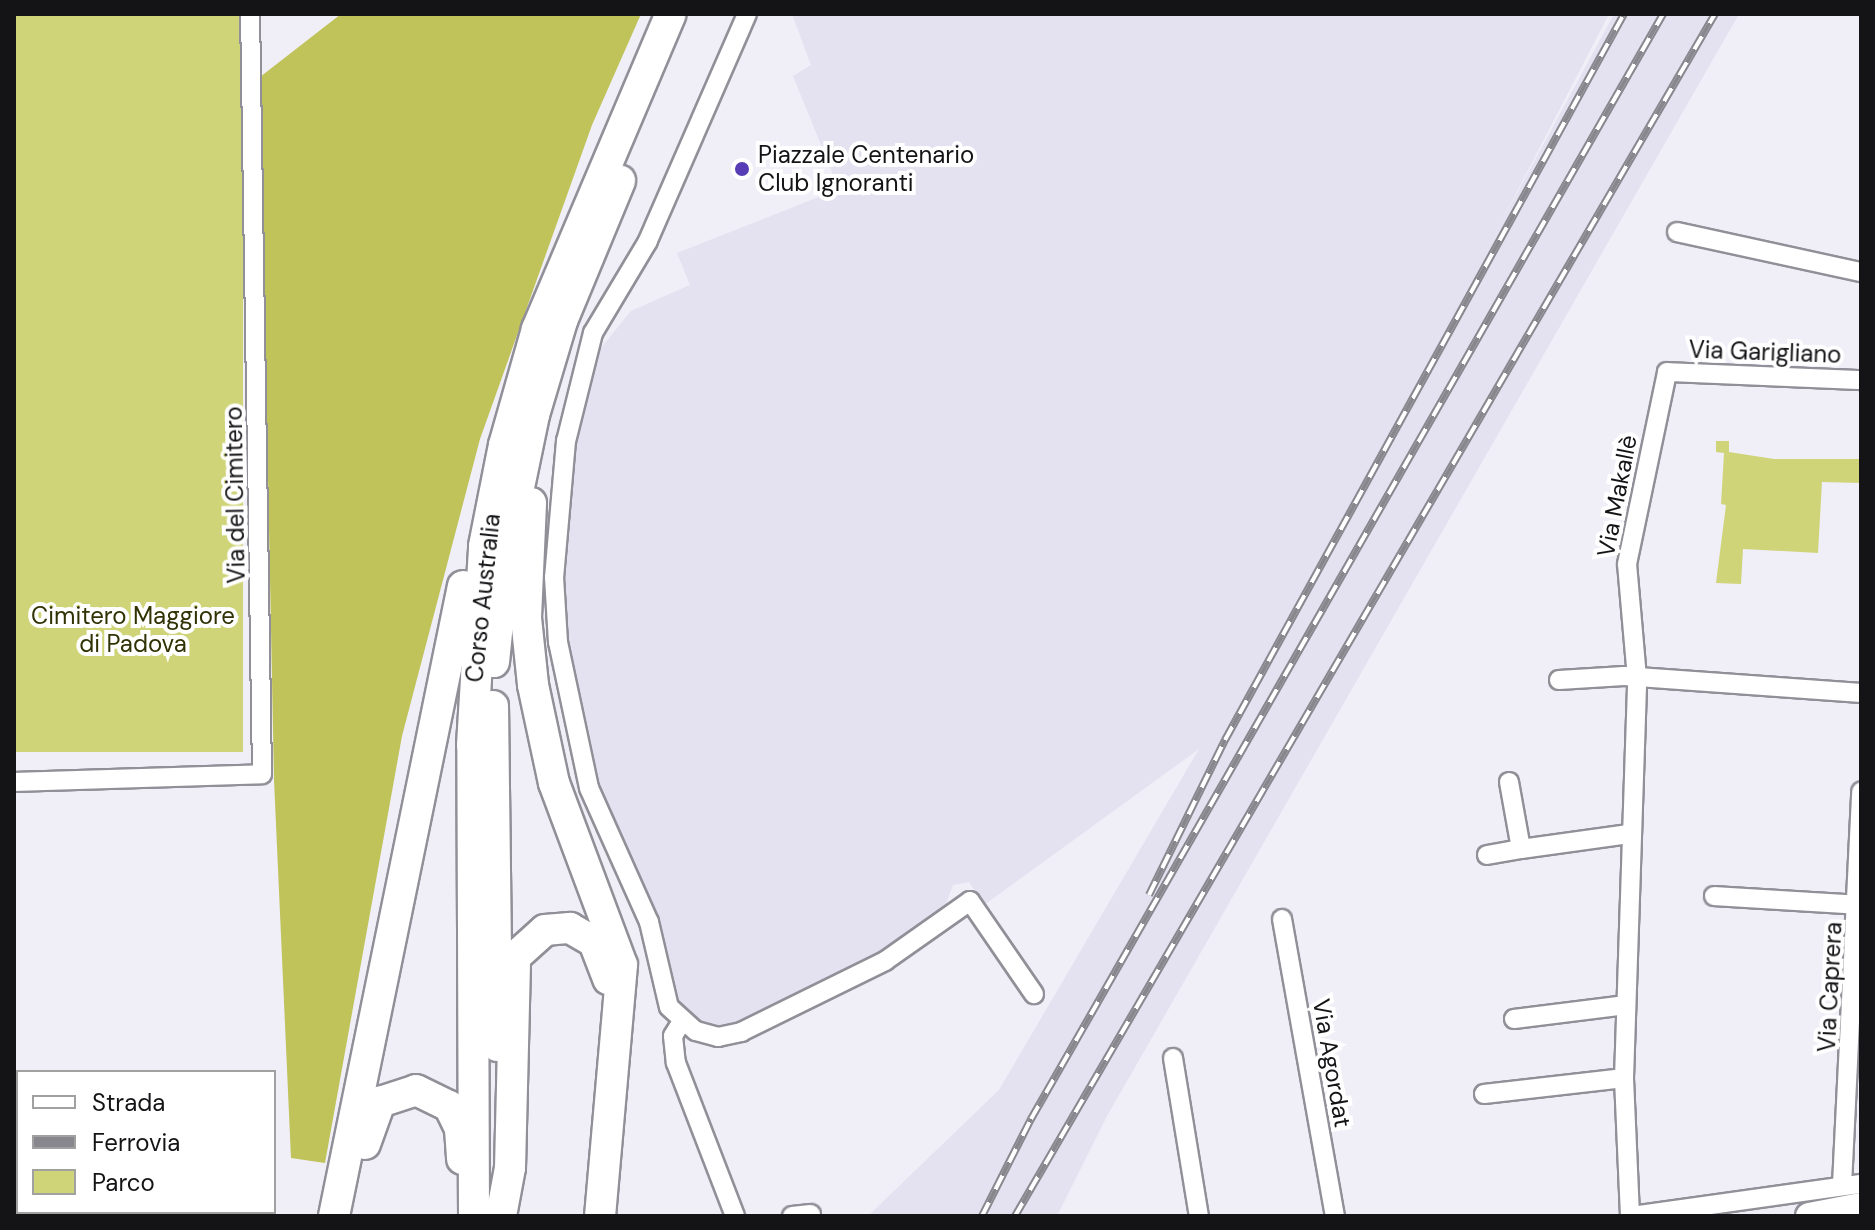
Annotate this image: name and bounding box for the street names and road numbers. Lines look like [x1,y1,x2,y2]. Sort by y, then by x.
street label: Via Garigliano [1688,335,1842,369]
street label: Via del Cimitero [219,406,251,584]
street label: Via Makallè [1591,432,1643,560]
street label: Corso Australia [460,512,506,684]
street label: Via Caprera [1812,921,1848,1053]
street label: Via Agordat [1307,997,1357,1129]

